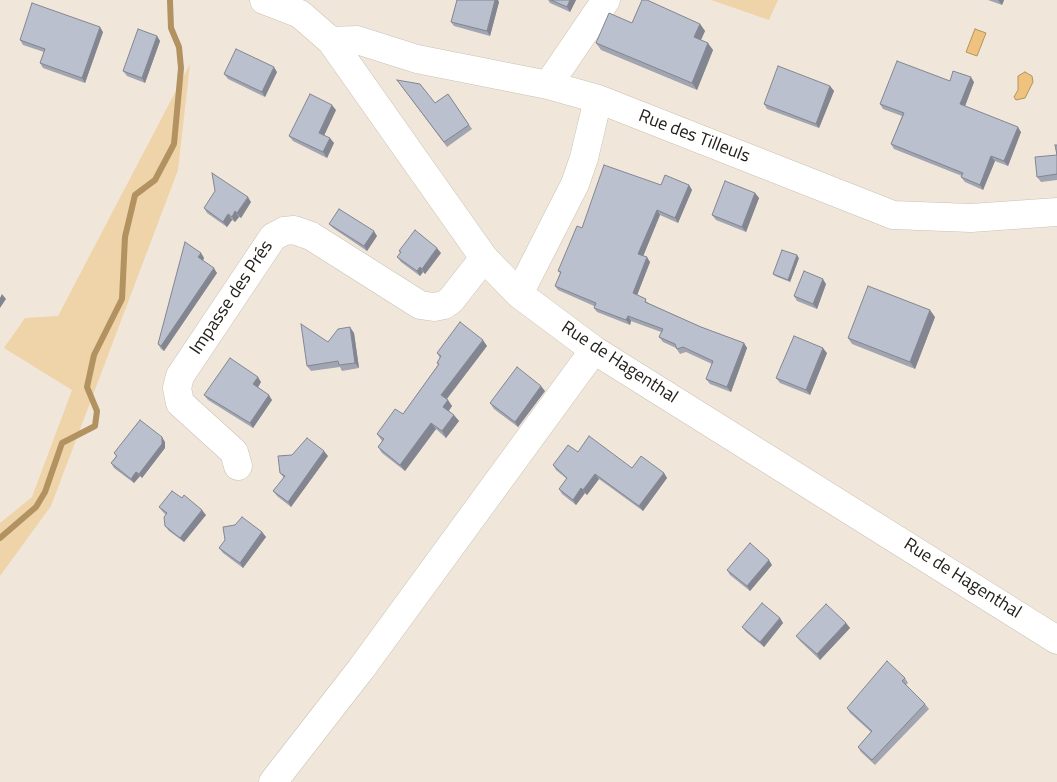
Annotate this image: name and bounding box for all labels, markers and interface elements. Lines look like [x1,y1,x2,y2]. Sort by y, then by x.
street label: Rue des Tilleuls [635,106,753,168]
street label: Impasse des Prés [186,237,278,359]
street label: Rue de Hagenthal [557,317,681,409]
street label: Rue de Hagenthal [899,534,1025,624]

